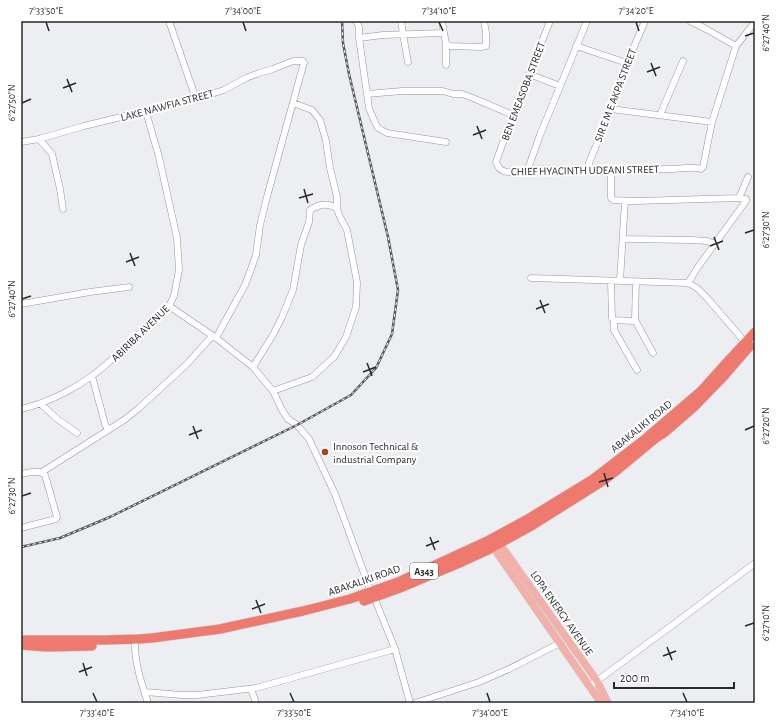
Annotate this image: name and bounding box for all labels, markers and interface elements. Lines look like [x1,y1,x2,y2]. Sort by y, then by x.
text: 7°33'50"E [29,6,63,16]
text: 7°34'00"E [225,6,261,16]
text: 7°34'10"E [422,6,456,16]
text: 7°34'20"E [618,6,654,16]
text: 6°27'40"N [761,14,771,52]
street label: BEN EMEASOBA STREET [500,40,548,142]
street label: SIR E M E AKPA STREET [593,46,639,143]
text: 6°27'50"N [7,84,17,122]
street label: LAKE NAWFIA STREET [119,88,215,123]
street label: CHIEF HYACINTH UDEANI STREET [511,164,660,177]
text: 6°27'30"N [761,211,771,249]
text: 6°27'40"N [7,280,17,318]
street label: ABIRIBA AVENUE [109,303,172,364]
street label: ABAKALIKI ROAD [608,398,674,454]
text: 6°27'20"N [761,407,771,445]
place label: Innoson Technical & industrial Company [333,441,419,465]
marker: Innoson Technical & industrial Company [320,447,330,457]
text: 6°27'30"N [7,477,17,515]
street label: ABAKALIKI ROAD [327,563,402,598]
road number: A343 [410,563,438,579]
street label: LOPA ENERGY AVENUE [528,569,595,658]
text: 6°27'10"N [761,605,771,641]
scale bar [614,664,734,690]
text: 200 m [620,672,650,684]
text: 7°33'40"E [80,708,115,718]
text: 7°33'50"E [277,708,311,718]
text: 7°34'00"E [472,708,508,718]
text: 7°34'10"E [670,708,704,718]

